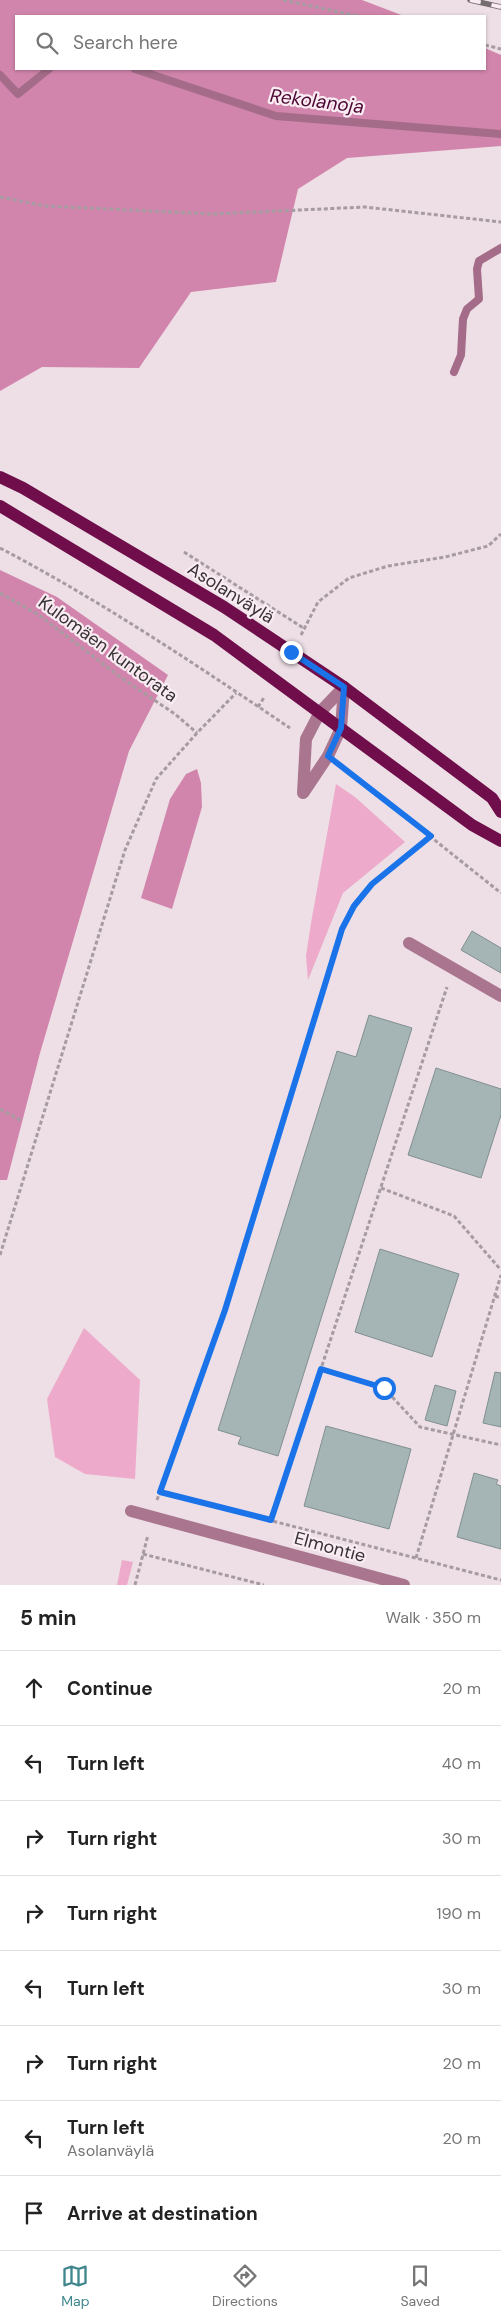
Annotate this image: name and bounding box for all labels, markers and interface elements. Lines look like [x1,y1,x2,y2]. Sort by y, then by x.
search box [15,15,486,70]
icon: search [33,29,61,57]
text: Search here [73,30,178,55]
water label: Rekolanoja [268,83,366,119]
street label: Asolanväylä [183,557,279,629]
street label: Kulomäen kuntorata [34,590,182,708]
route end [280,641,303,664]
route start [373,1377,396,1400]
street label: Elmontie [292,1526,368,1568]
text: 5 min [20,1604,76,1632]
text: Walk · 350 m [386,1607,481,1628]
icon: ahead [20,1674,48,1702]
text: Continue [67,1676,153,1701]
text: 20 m [442,1678,481,1699]
icon: left [20,1749,48,1777]
text: Turn left [67,1751,145,1776]
text: 40 m [442,1753,481,1774]
icon: right [20,1824,48,1852]
text: Turn right [67,1826,157,1851]
text: 30 m [442,1828,481,1849]
icon: right [20,1899,48,1927]
text: Turn right [67,1901,157,1926]
text: 190 m [437,1903,481,1924]
icon: left [20,1974,48,2002]
text: Turn left [67,1976,145,2001]
text: 30 m [442,1978,481,1999]
icon: right [20,2049,48,2077]
text: Turn right [67,2051,157,2076]
text: 20 m [442,2053,481,2074]
text: Turn left [67,2115,145,2140]
icon: left [20,2124,48,2152]
text: 20 m [442,2128,481,2149]
text: Asolanväylä [67,2140,154,2161]
icon: arrive [20,2199,48,2227]
text: Arrive at destination [67,2201,258,2226]
tab: Map [61,2262,89,2310]
tab: Directions [212,2262,278,2310]
tab: Saved [400,2262,440,2310]

